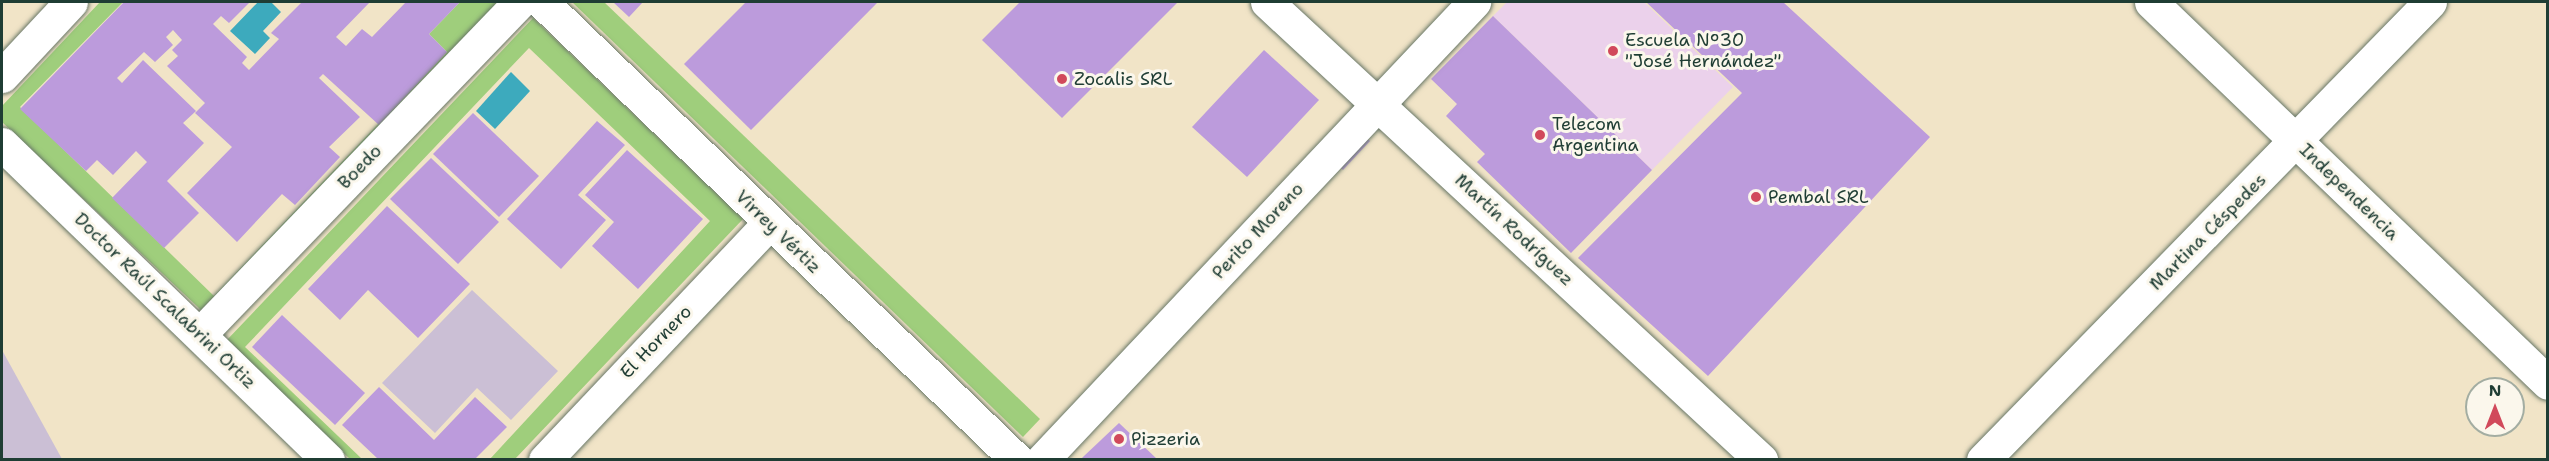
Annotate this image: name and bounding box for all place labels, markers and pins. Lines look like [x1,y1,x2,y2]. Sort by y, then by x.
place label: Escuela Nº30 "José Hernández" [1625,30,1782,72]
marker: Escuela Nº30 "José Hernández" [1606,44,1620,58]
place label: Zocalis SRL [1074,68,1172,90]
marker: Zocalis SRL [1055,72,1069,86]
place label: Telecom Argentina [1552,114,1639,156]
marker: Telecom Argentina [1533,128,1547,142]
place label: Pembal SRL [1768,186,1869,208]
marker: Pembal SRL [1749,190,1763,204]
place label: Pizzeria [1131,428,1200,450]
marker: Pizzeria [1112,432,1126,446]

